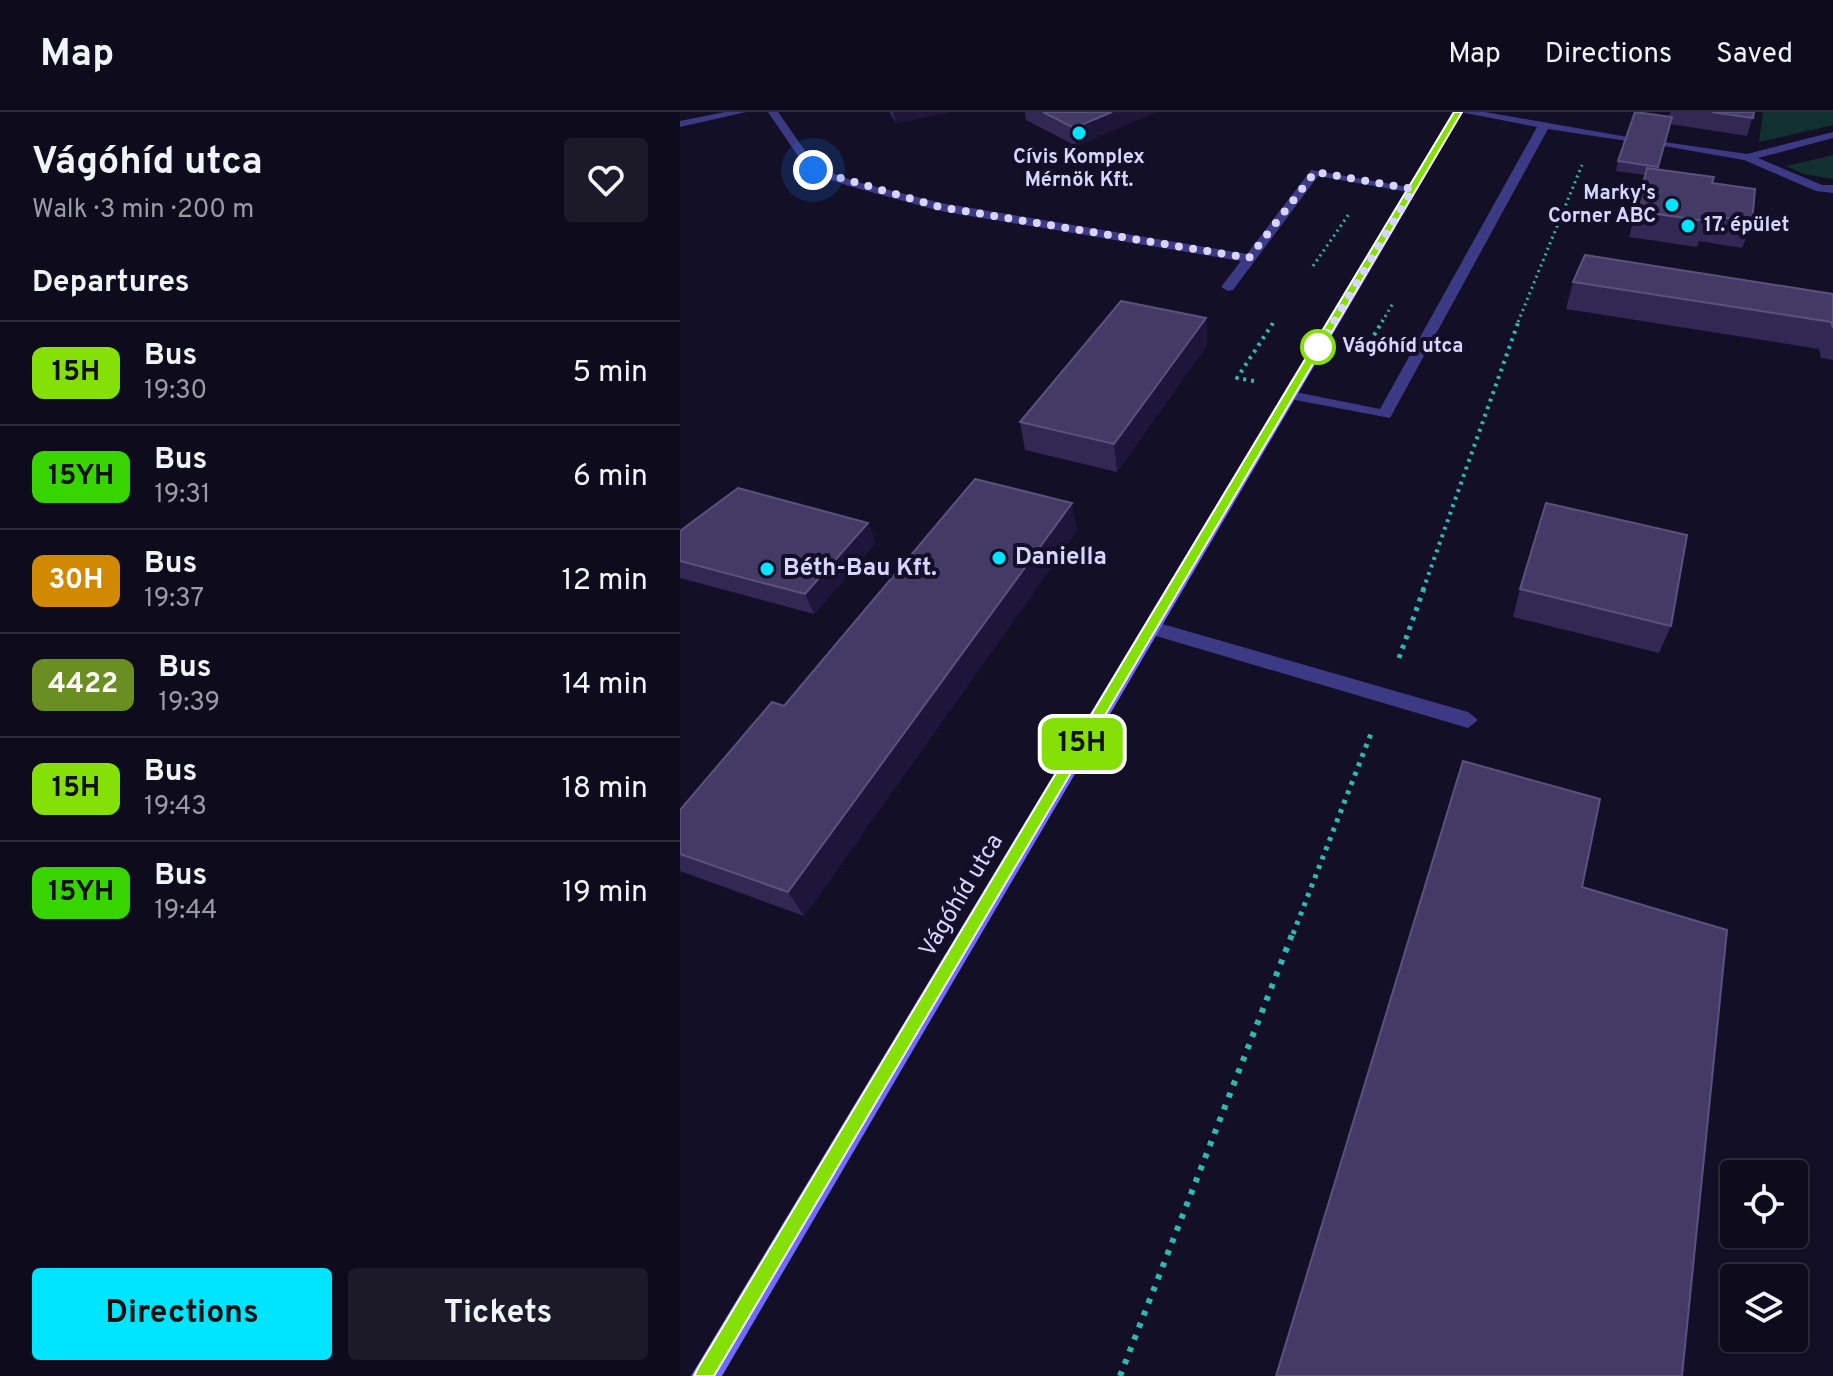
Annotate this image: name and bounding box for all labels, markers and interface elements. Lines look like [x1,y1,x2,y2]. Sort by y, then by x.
text: Map [40,31,114,80]
text: Map [1448,37,1501,73]
text: Directions [1545,37,1672,73]
text: Saved [1716,37,1793,73]
marker: Cívis Komplex Mérnök Kft. [1070,124,1088,142]
button: heart [564,138,648,222]
text: Vágóhíd utca [32,139,263,188]
place label: Cívis Komplex Mérnök Kft. [1013,145,1145,194]
your location [793,150,833,190]
place label: Marky's Corner ABC [1548,181,1656,230]
text: Walk · 3 min · 200 m [32,194,254,227]
marker: Marky's Corner ABC [1663,196,1681,214]
place label: 17. épület [1704,213,1789,239]
marker: 17. épület [1679,217,1697,235]
text: Departures [32,265,190,302]
marker: Vágóhíd utca [1301,330,1335,364]
place label: Vágóhíd utca [1342,334,1463,360]
text: Bus [144,338,197,375]
text: 15H [52,355,100,391]
text: 5 min [572,355,648,392]
text: 19:30 [144,375,207,408]
text: Bus [154,442,207,479]
text: 15YH [48,459,114,495]
text: 6 min [573,459,648,496]
text: 19:31 [154,479,211,512]
place label: Daniella [1015,543,1107,573]
text: Bus [144,546,197,583]
marker: Daniella [990,549,1008,567]
place label: Béth-Bau Kft. [783,554,937,584]
marker: Béth-Bau Kft. [758,560,776,578]
text: 30H [49,563,103,599]
text: 12 min [561,563,648,600]
text: 19:37 [144,583,204,616]
text: Bus [158,650,211,687]
text: 4422 [48,667,118,703]
text: 14 min [562,667,648,704]
text: 19:39 [158,687,220,720]
line badge: 15H [1036,718,1128,770]
text: 15H [1058,726,1106,762]
text: Bus [144,754,197,791]
text: 15H [52,771,100,807]
text: 18 min [562,771,648,808]
text: 19:43 [144,791,207,824]
street label: Vágóhíd utca [913,829,1011,963]
text: Bus [154,858,207,895]
text: 15YH [48,875,114,911]
text: 19 min [562,875,648,912]
text: 19:44 [154,895,218,928]
map controls [1720,1160,1808,1352]
button: locate [1720,1160,1808,1248]
button: layers [1720,1264,1808,1352]
button: Directions [32,1268,332,1360]
button: Tickets [348,1268,648,1360]

